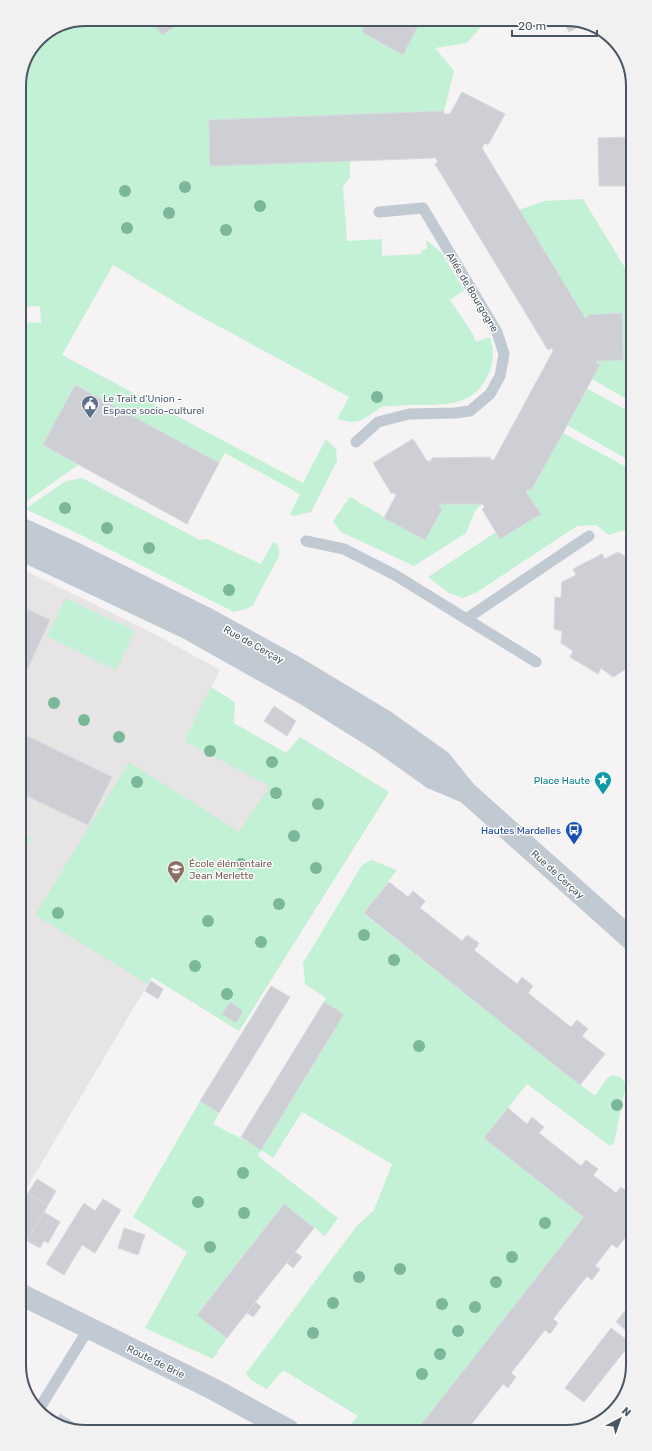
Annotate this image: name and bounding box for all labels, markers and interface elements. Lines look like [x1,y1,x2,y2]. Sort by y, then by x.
scale bar [512,12,597,38]
text: 20 m [518,19,546,33]
street label: Allée de Bourgogne [444,251,501,335]
place label: Le Trait d'Union - Espace socio-culturel [103,393,204,417]
public building icon: Le Trait d'Union - Espace socio-culturel [80,394,100,419]
street label: Rue de Cerçay [221,623,286,667]
place icon: Place Haute [593,770,613,795]
place label: Place Haute [534,775,590,787]
bus stop icon: Hautes Mardelles [564,820,584,845]
place label: Hautes Mardelles [481,825,561,837]
street label: Rue de Cerçay [528,848,587,902]
place label: École élémentaire Jean Merlette [189,858,272,882]
school or university icon: École élémentaire Jean Merlette [166,859,186,884]
street label: Route de Brie [125,1343,187,1381]
north arrow [600,1399,640,1439]
text: N [619,1404,634,1419]

